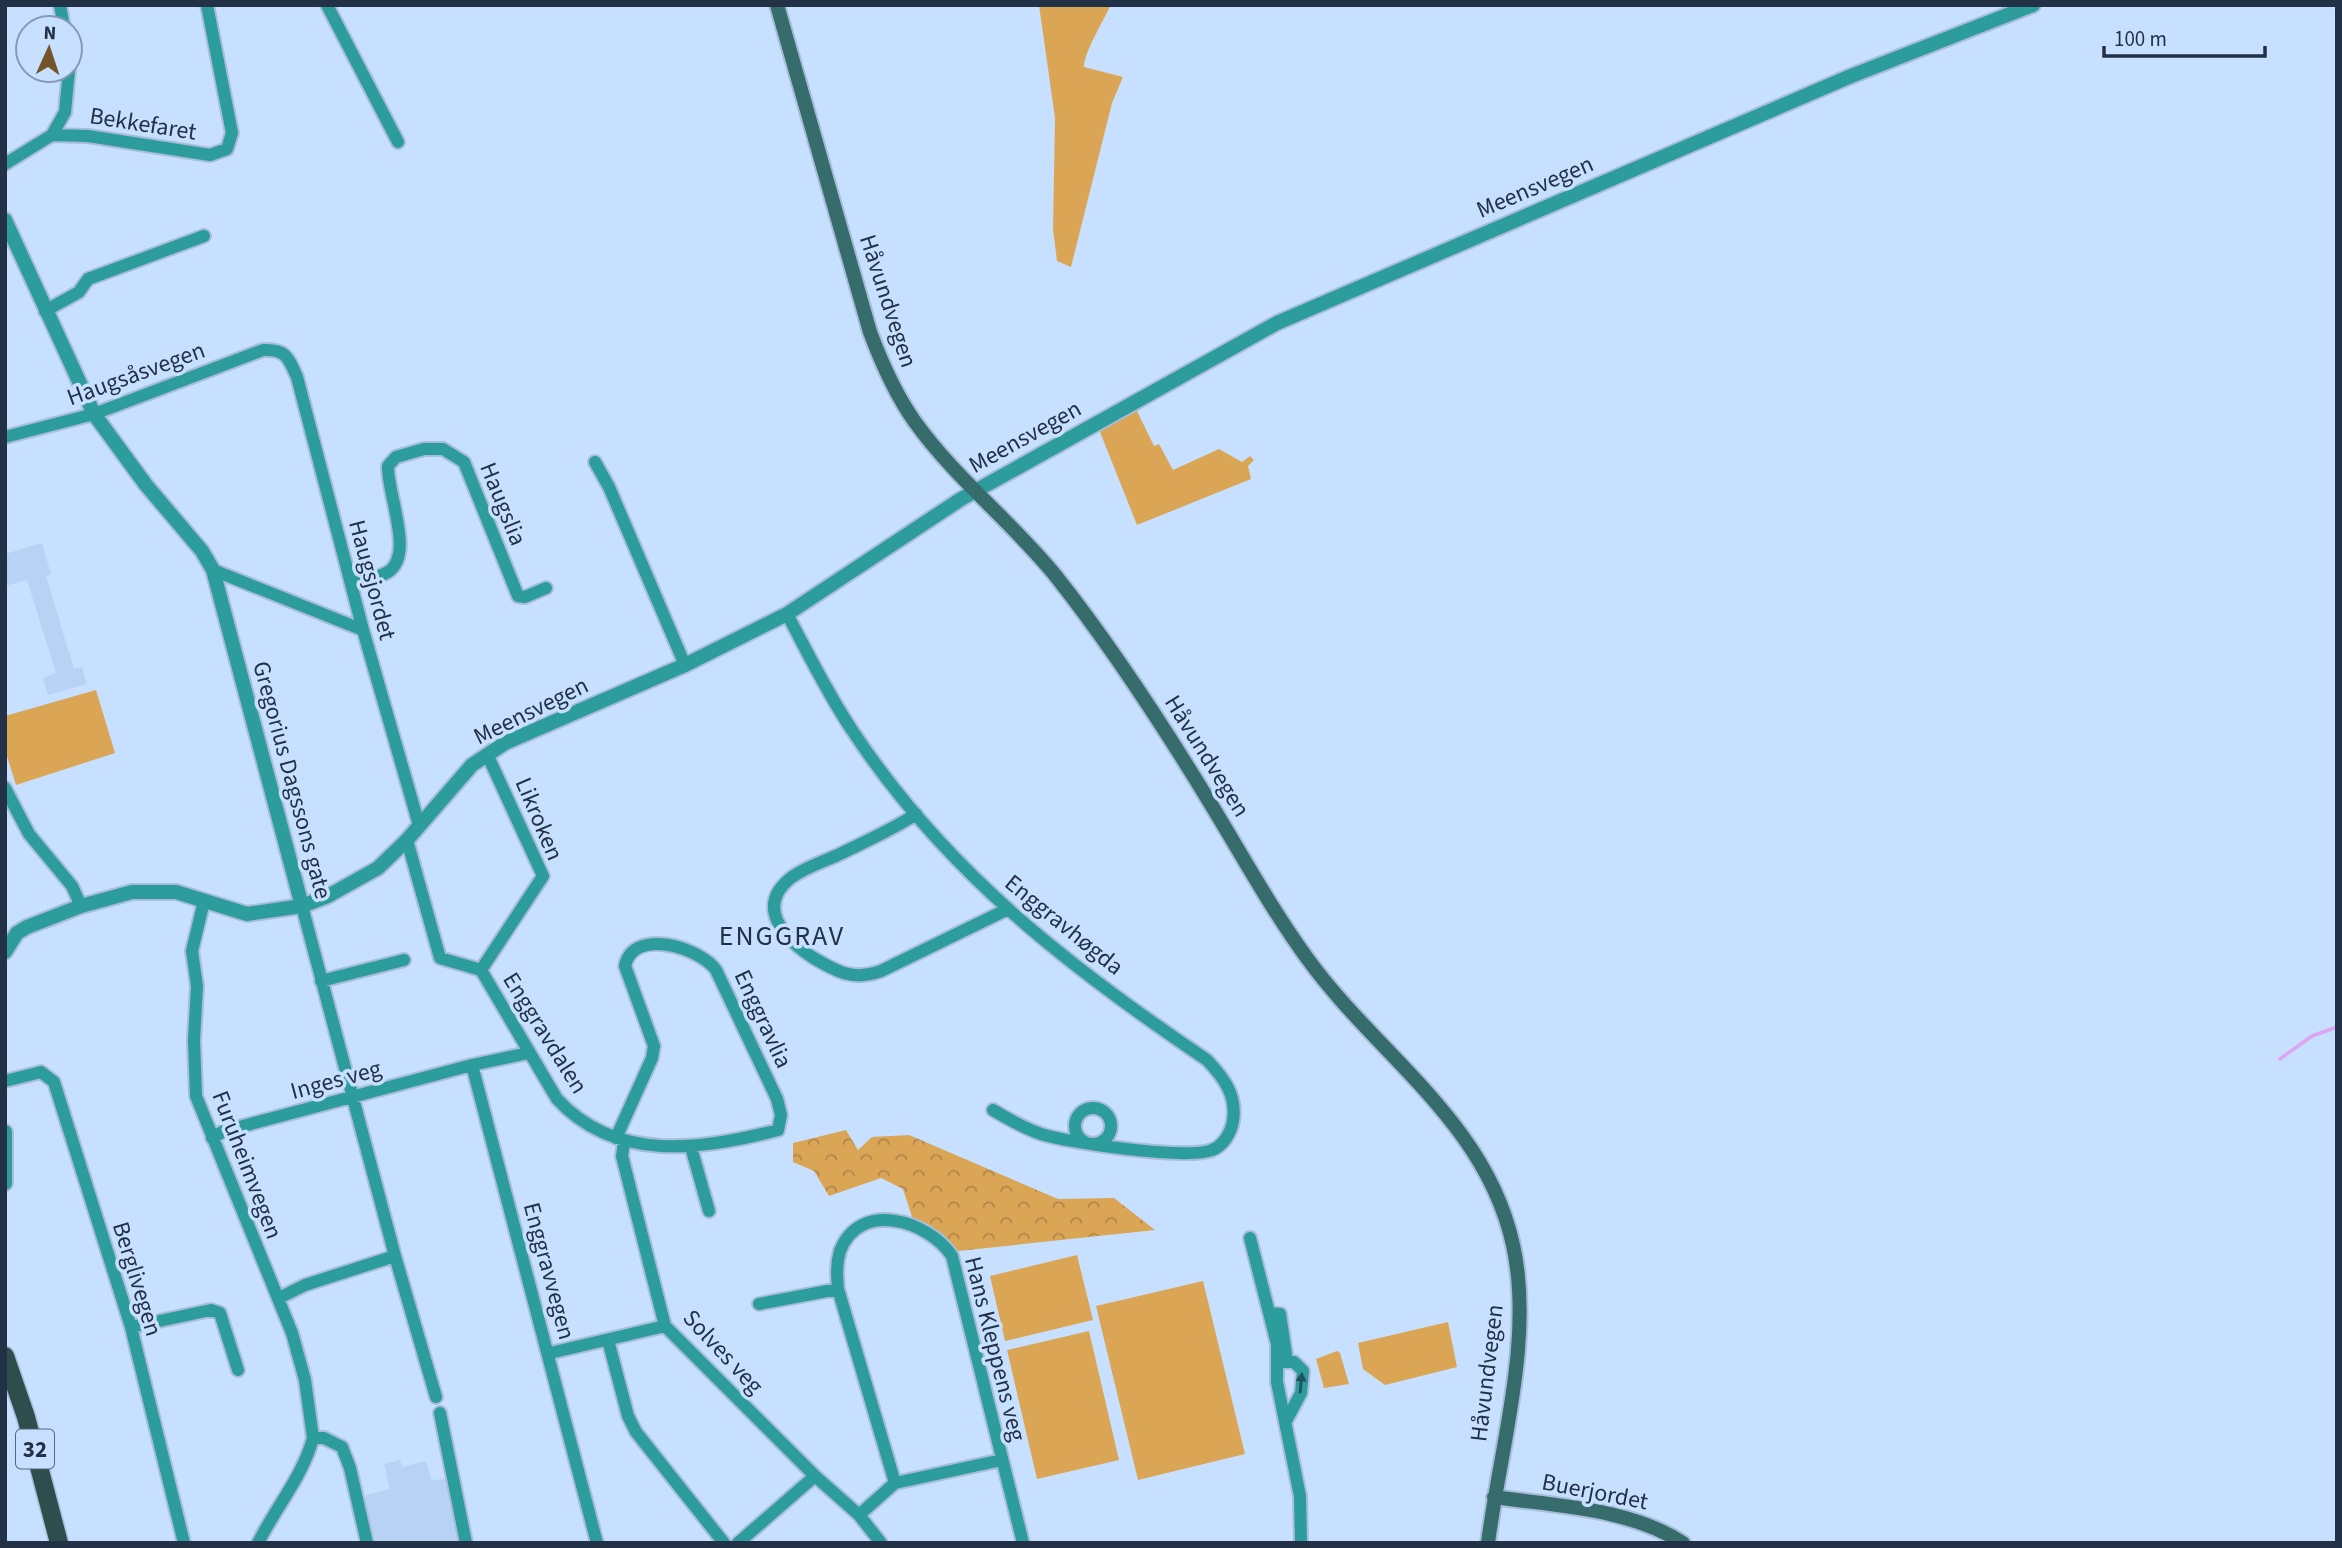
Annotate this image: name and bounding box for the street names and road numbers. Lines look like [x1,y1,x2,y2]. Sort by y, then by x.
street label: Bekkefaret [87,98,199,150]
street label: Meensvegen [1471,147,1599,227]
street label: Håvundvegen [850,230,926,372]
street label: Haugsåsvegen [62,333,210,415]
street label: Meensvegen [962,392,1088,482]
street label: Haugslia [470,457,536,551]
street label: Haugsjordet [339,516,405,644]
street label: Gregorius Dagssons gate [243,657,341,903]
street label: Meensvegen [468,668,594,754]
street label: Håvundvegen [1156,688,1258,824]
street label: Likroken [506,772,572,866]
street label: Enggravhøgda [997,866,1131,984]
street label: Enggravlia [725,964,801,1074]
street label: Enggravdalen [494,965,596,1101]
street label: Inges veg [287,1051,385,1109]
street label: Furuheimvegen [203,1086,291,1244]
street label: Enggravvegen [514,1199,584,1343]
street label: Berglivegen [103,1218,171,1340]
street label: Hans Kleppens veg [955,1253,1035,1445]
street label: Solves veg [674,1302,772,1402]
street label: Håvundvegen [1461,1302,1513,1444]
road number: 32 [16,1430,54,1468]
street label: Buerjordet [1539,1465,1651,1519]

